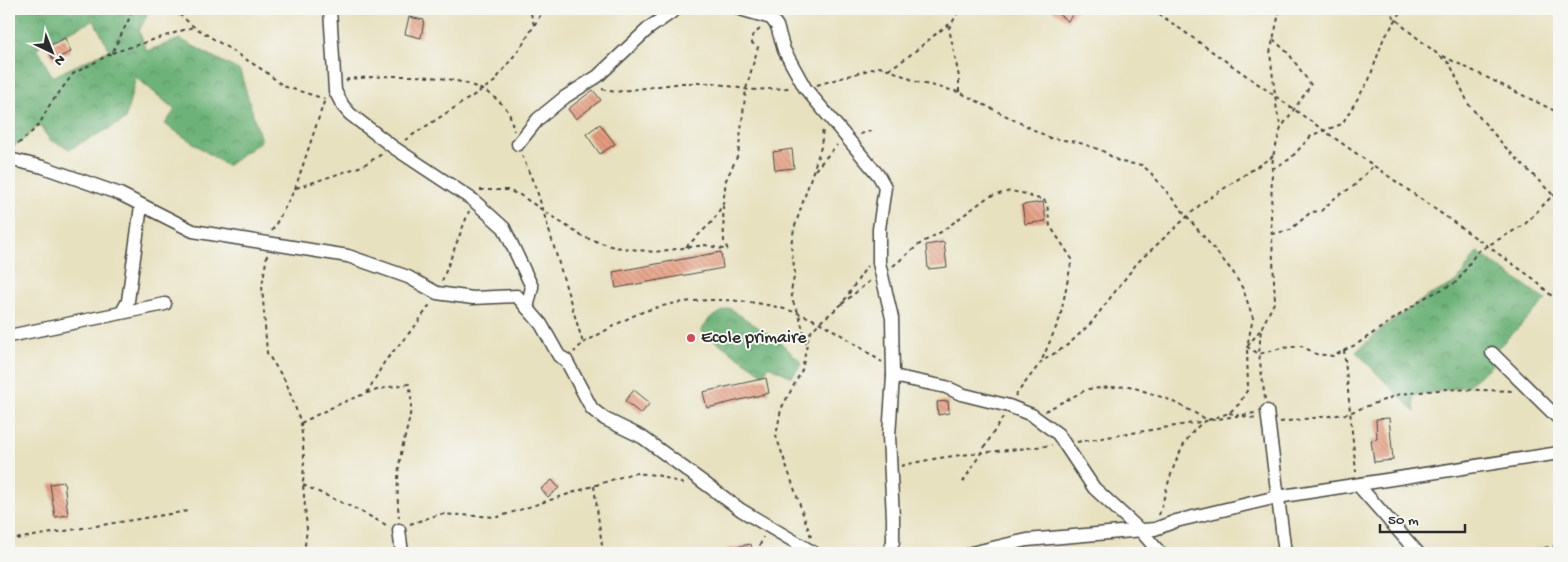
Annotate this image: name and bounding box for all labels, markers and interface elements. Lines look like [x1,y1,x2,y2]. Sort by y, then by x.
north arrow [28,28,78,78]
text: N [50,50,68,69]
place label: Ecole primaire [701,328,807,349]
marker: Ecole primaire [685,332,697,344]
scale bar [1380,502,1466,534]
text: 50 m [1388,512,1419,530]

